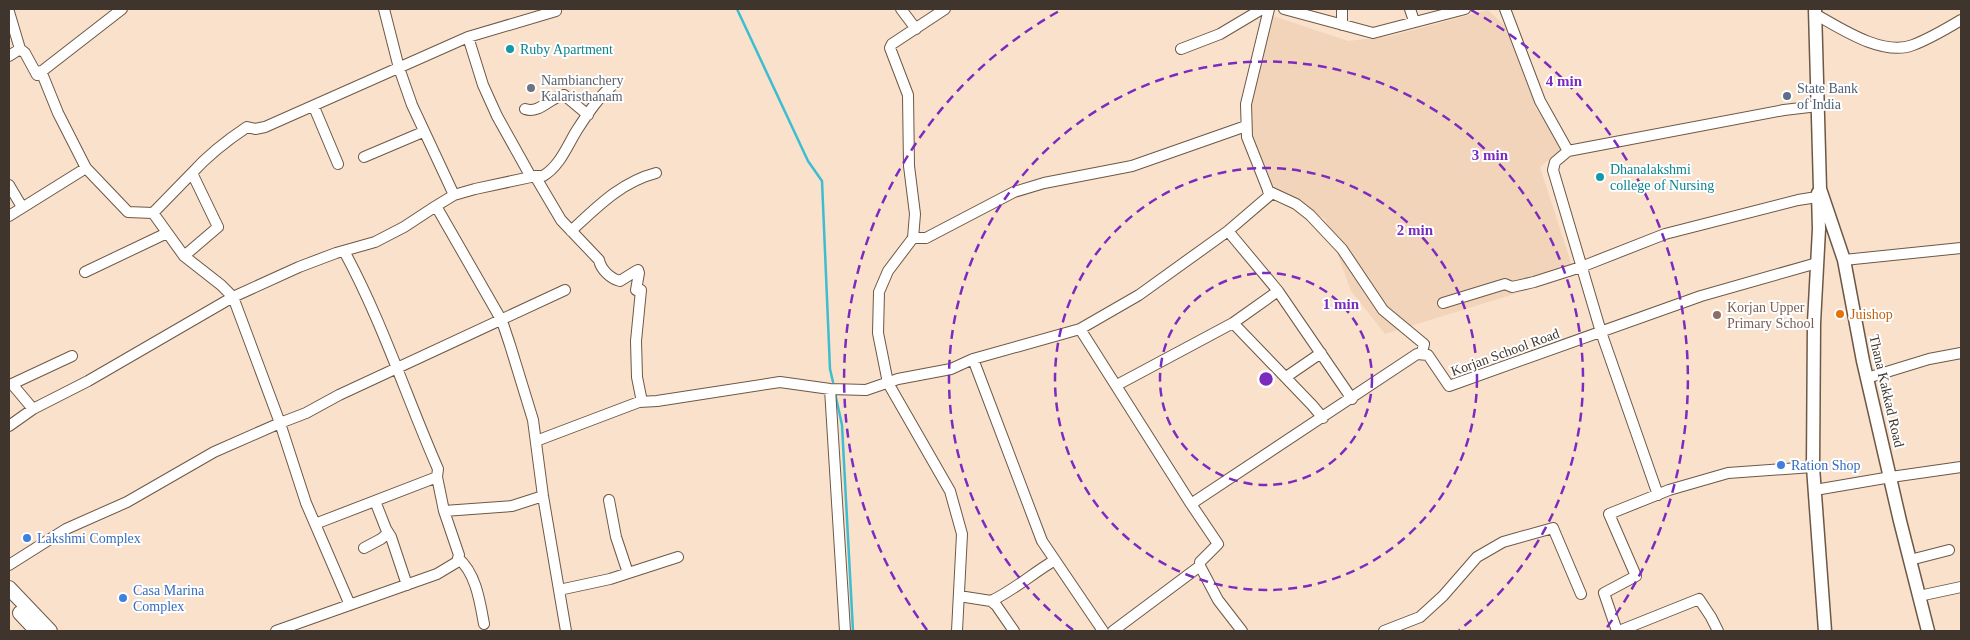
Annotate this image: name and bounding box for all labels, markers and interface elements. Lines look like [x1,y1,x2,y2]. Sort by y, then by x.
place label: Ruby Apartment [520,42,613,57]
marker: Ruby Apartment [504,43,516,55]
place label: Nambianchery Kalaristhanam [541,73,623,104]
text: 4 min [1546,73,1583,89]
place label: State Bank of India [1797,81,1858,112]
marker: Nambianchery Kalaristhanam [525,82,537,94]
marker: State Bank of India [1781,90,1793,102]
text: 3 min [1472,147,1509,163]
place label: Dhanalakshmi college of Nursing [1610,162,1714,193]
marker: Dhanalakshmi college of Nursing [1594,171,1606,183]
text: 2 min [1397,222,1434,238]
text: 1 min [1323,296,1360,312]
place label: Korjan Upper Primary School [1727,300,1815,331]
place label: Juishop [1850,307,1893,322]
marker: Juishop [1834,308,1846,320]
marker: Korjan Upper Primary School [1711,309,1723,321]
street label: Korjan School Road [1449,326,1561,379]
street label: Thana Kakkad Road [1866,333,1907,449]
centre of rings [1257,370,1275,388]
place label: Ration Shop [1791,458,1861,473]
marker: Ration Shop [1775,459,1787,471]
place label: Lakshmi Complex [37,531,141,546]
marker: Lakshmi Complex [21,532,33,544]
place label: Casa Marina Complex [133,583,205,614]
marker: Casa Marina Complex [117,592,129,604]

